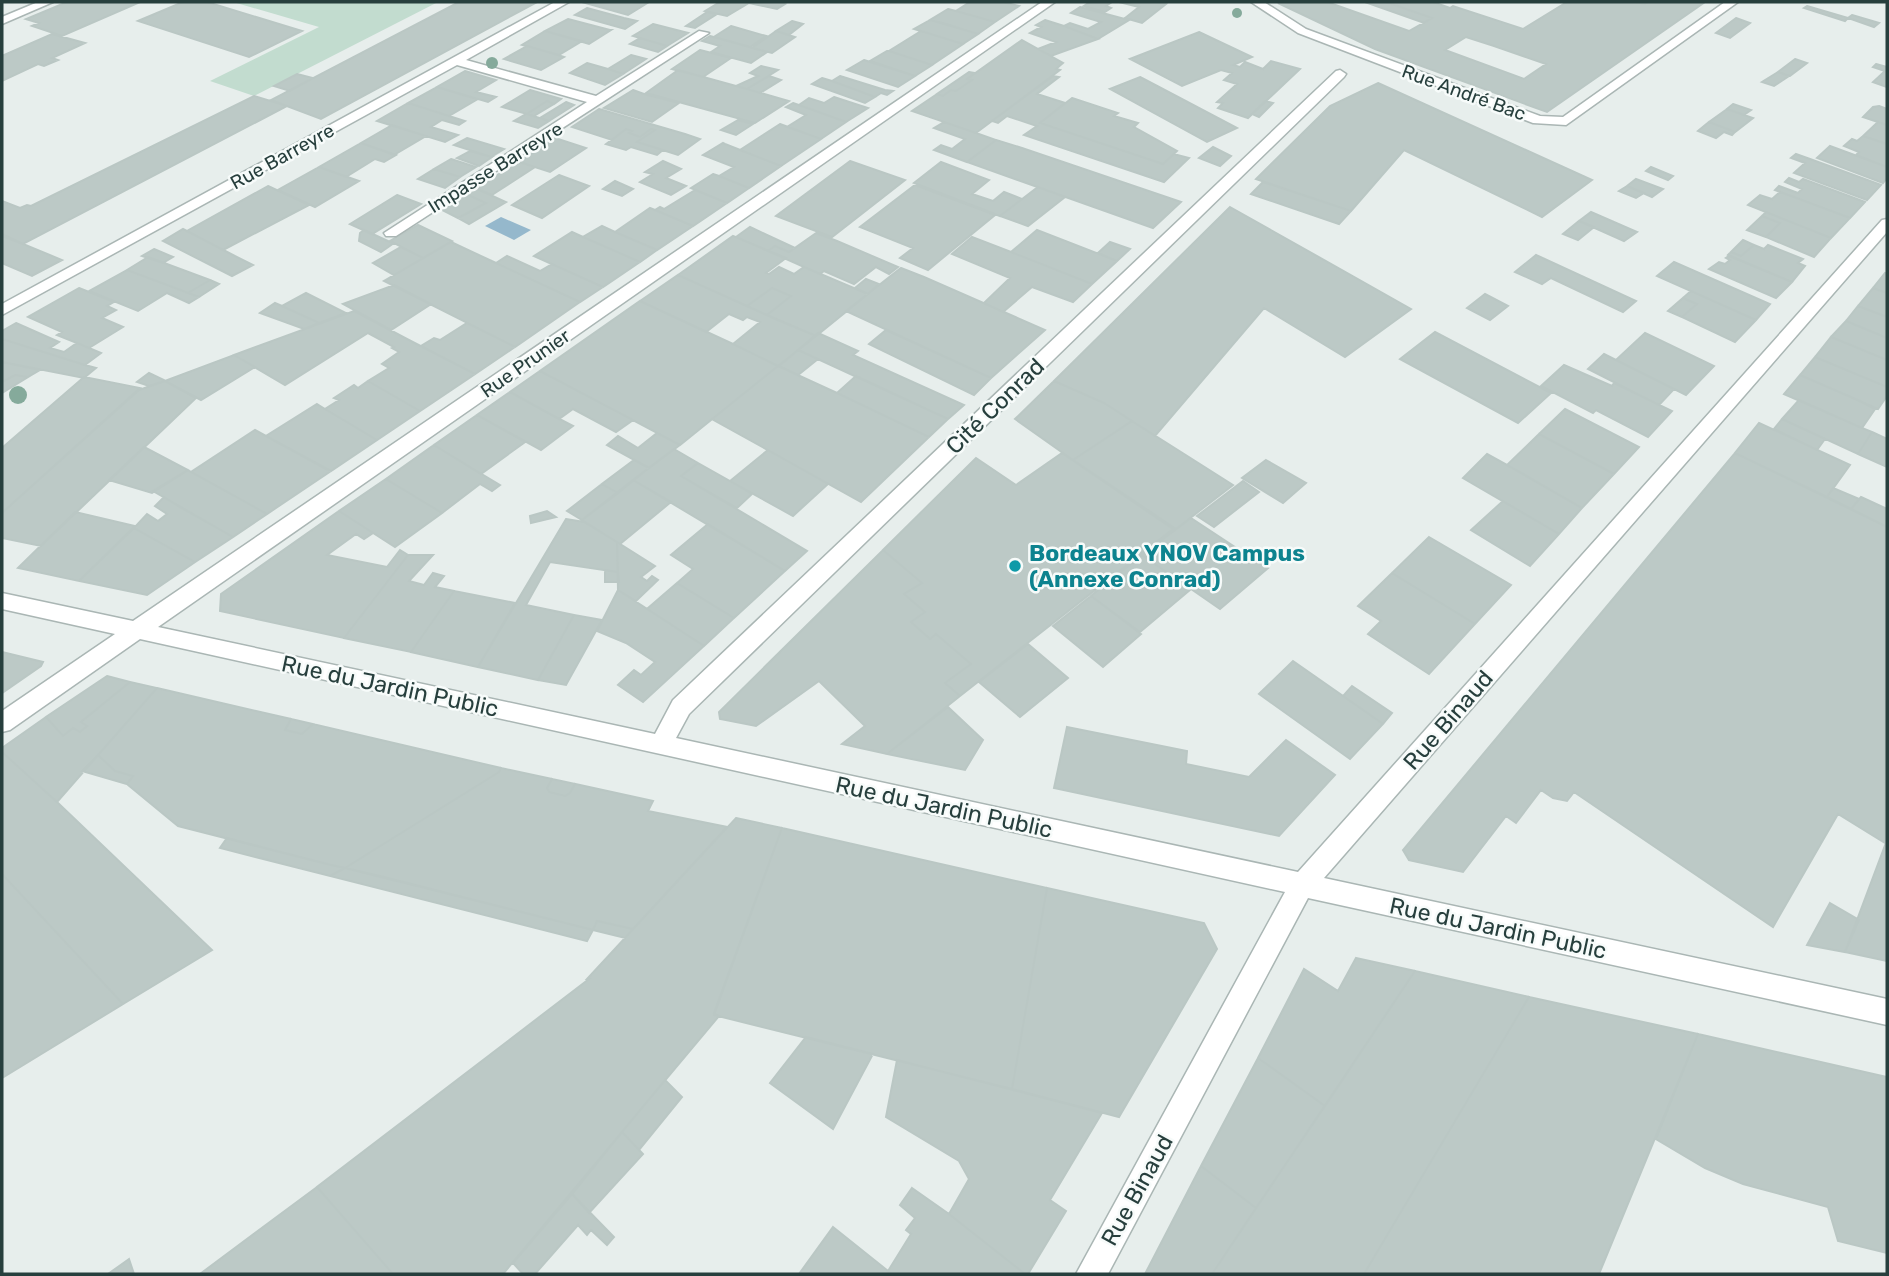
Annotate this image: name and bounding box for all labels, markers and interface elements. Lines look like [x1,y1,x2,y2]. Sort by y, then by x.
street label: Rue André Bac [1399,59,1529,126]
street label: Impasse Barreyre [424,117,567,218]
street label: Rue Barreyre [226,118,338,194]
street label: Rue Prunier [476,324,575,403]
street label: Cité Conrad [940,352,1050,460]
place label: Bordeaux YNOV Campus (Annexe Conrad) [1029,539,1305,593]
marker: Bordeaux YNOV Campus (Annexe Conrad) [1007,558,1023,574]
street label: Rue du Jardin Public [279,649,501,723]
street label: Rue Binaud [1397,665,1499,775]
street label: Rue du Jardin Public [833,770,1055,844]
street label: Rue du Jardin Public [1387,891,1609,965]
street label: Rue Binaud [1095,1130,1179,1250]

